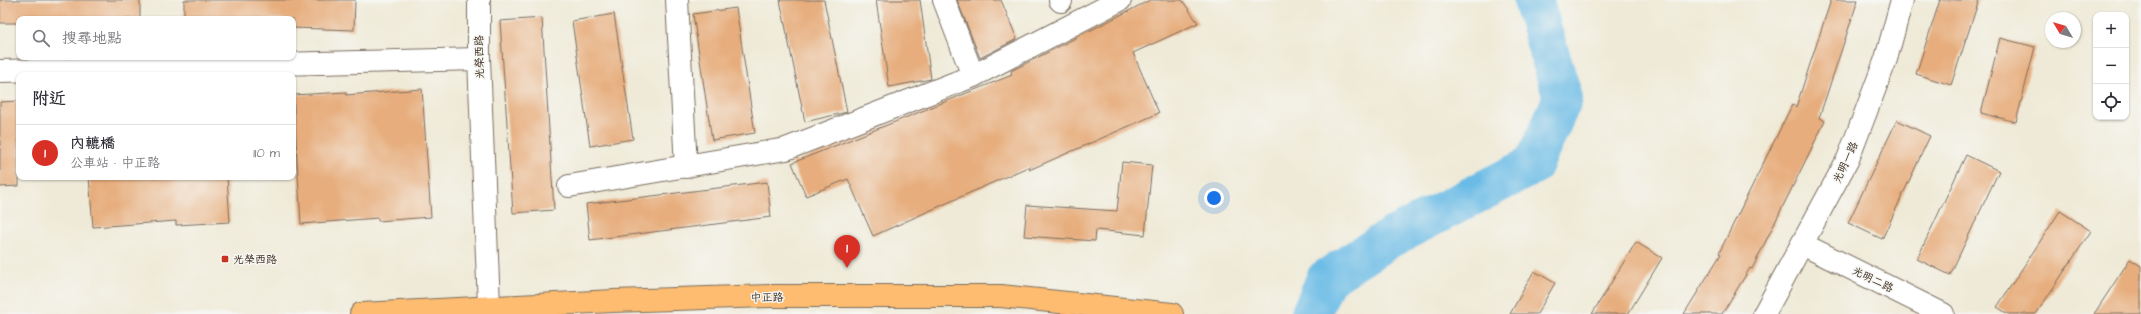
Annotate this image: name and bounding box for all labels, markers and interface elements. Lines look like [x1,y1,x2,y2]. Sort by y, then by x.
north arrow [2045,12,2081,48]
map controls [2093,12,2129,120]
button: + [2093,12,2129,48]
search box [16,16,296,60]
icon: search [30,27,52,49]
text: 搜尋地點 [62,28,122,49]
street label: 光榮西路 [472,35,487,79]
button: − [2093,48,2129,84]
button: locate [2093,84,2129,120]
text: 附近 [32,87,66,111]
text: 內轆橋 [70,133,115,154]
street label: 光明一路 [1829,139,1862,185]
text: 1 [44,144,46,162]
text: 110 m [253,144,280,162]
text: 公車站 · 中正路 [70,154,160,172]
your location [1204,188,1224,208]
pin: 1 [834,235,860,268]
place label: 光榮西路 [233,252,277,267]
marker: 光榮西路 [220,254,230,264]
street label: 光明二路 [1850,263,1896,296]
street label: 中正路 [750,290,784,305]

